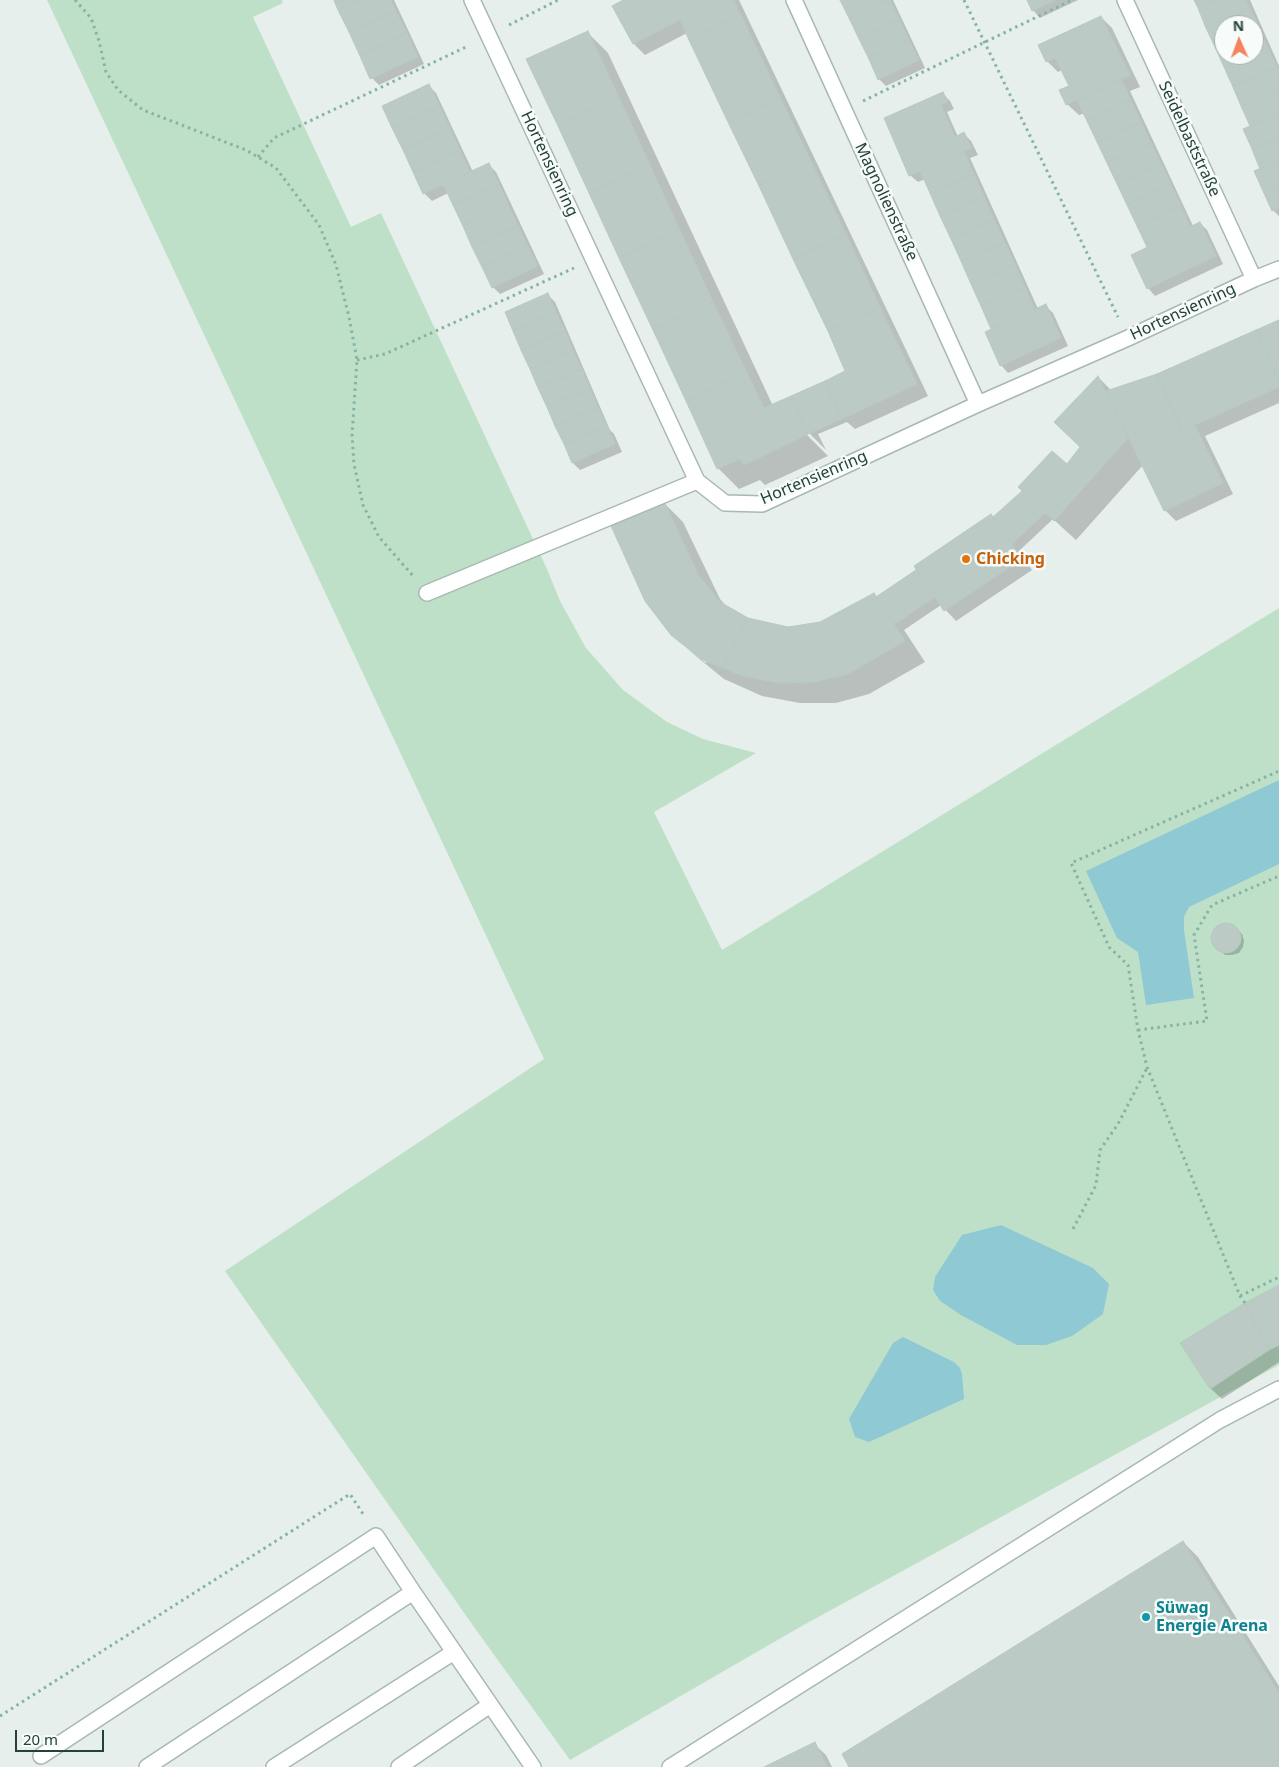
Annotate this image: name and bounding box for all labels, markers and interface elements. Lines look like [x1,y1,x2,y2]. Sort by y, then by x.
north arrow [1214,15,1264,65]
text: N [1232,16,1245,35]
street label: Seidelbaststraße [1154,78,1224,200]
street label: Hortensienring [516,108,582,220]
street label: Magnolienstraße [850,140,922,264]
street label: Hortensienring [1127,279,1239,345]
street label: Hortensienring [758,447,870,509]
place label: Chicking [976,549,1045,569]
marker: Chicking [960,553,972,565]
place label: Süwag Energie Arena [1156,1598,1268,1636]
marker: Süwag Energie Arena [1140,1611,1152,1623]
scale bar [18,1720,106,1752]
text: 20 m [23,1729,58,1749]

